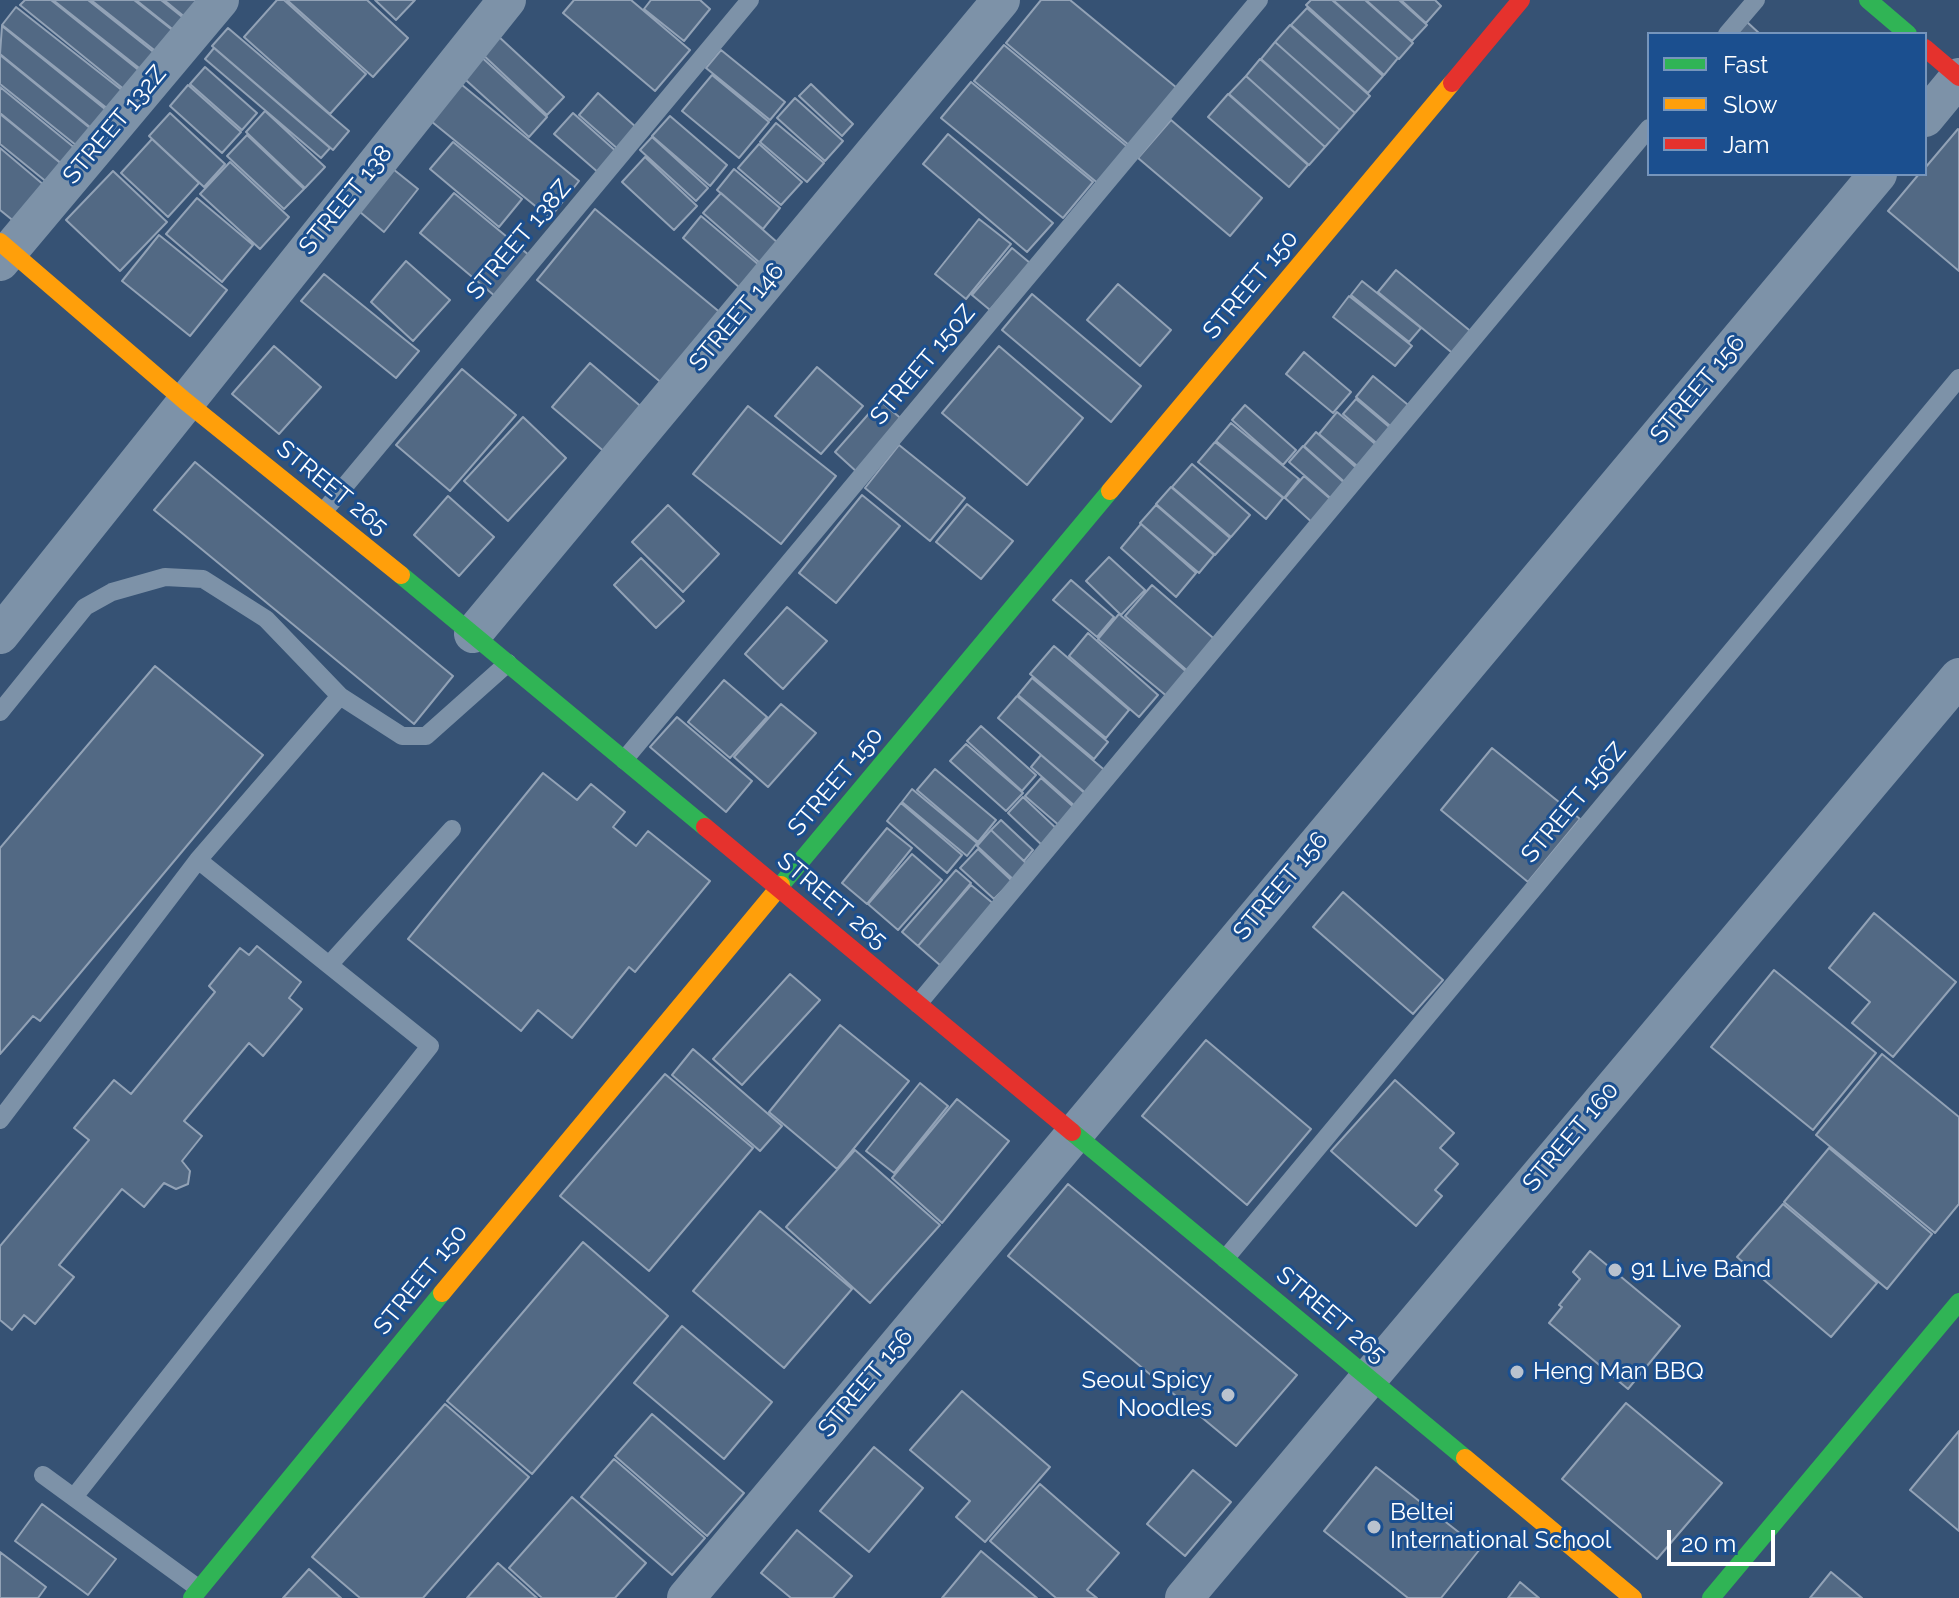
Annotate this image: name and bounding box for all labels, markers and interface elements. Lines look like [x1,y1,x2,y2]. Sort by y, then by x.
legend [1647,32,1927,176]
text: Fast [1723,50,1768,79]
street label: STREET 132Z [57,60,173,190]
text: Slow [1723,90,1777,119]
text: Jam [1723,130,1769,159]
street label: STREET 138 [293,140,399,260]
street label: STREET 138Z [461,174,577,306]
street label: STREET 150 [1197,225,1305,345]
street label: STREET 146 [683,257,791,377]
street label: STREET 150Z [865,299,981,431]
street label: STREET 156 [1644,329,1752,449]
street label: STREET 265 [271,434,393,542]
street label: STREET 150 [782,722,890,842]
street label: STREET 156Z [1515,737,1633,869]
street label: STREET 156 [1227,826,1335,946]
street label: STREET 265 [771,847,893,955]
street label: STREET 160 [1517,1076,1625,1198]
street label: STREET 150 [368,1219,474,1341]
place label: 91 Live Band [1631,1256,1771,1284]
street label: STREET 265 [1270,1261,1392,1369]
marker: 91 Live Band [1606,1261,1624,1279]
street label: STREET 156 [812,1323,920,1443]
place label: Heng Man BBQ [1533,1358,1704,1386]
marker: Heng Man BBQ [1508,1363,1526,1381]
place label: Seoul Spicy Noodles [1082,1367,1212,1423]
marker: Seoul Spicy Noodles [1219,1386,1237,1404]
place label: Beltei International School [1390,1499,1611,1555]
scale bar [1671,1514,1779,1564]
marker: Beltei International School [1365,1518,1383,1536]
text: 20 m [1681,1529,1736,1558]

